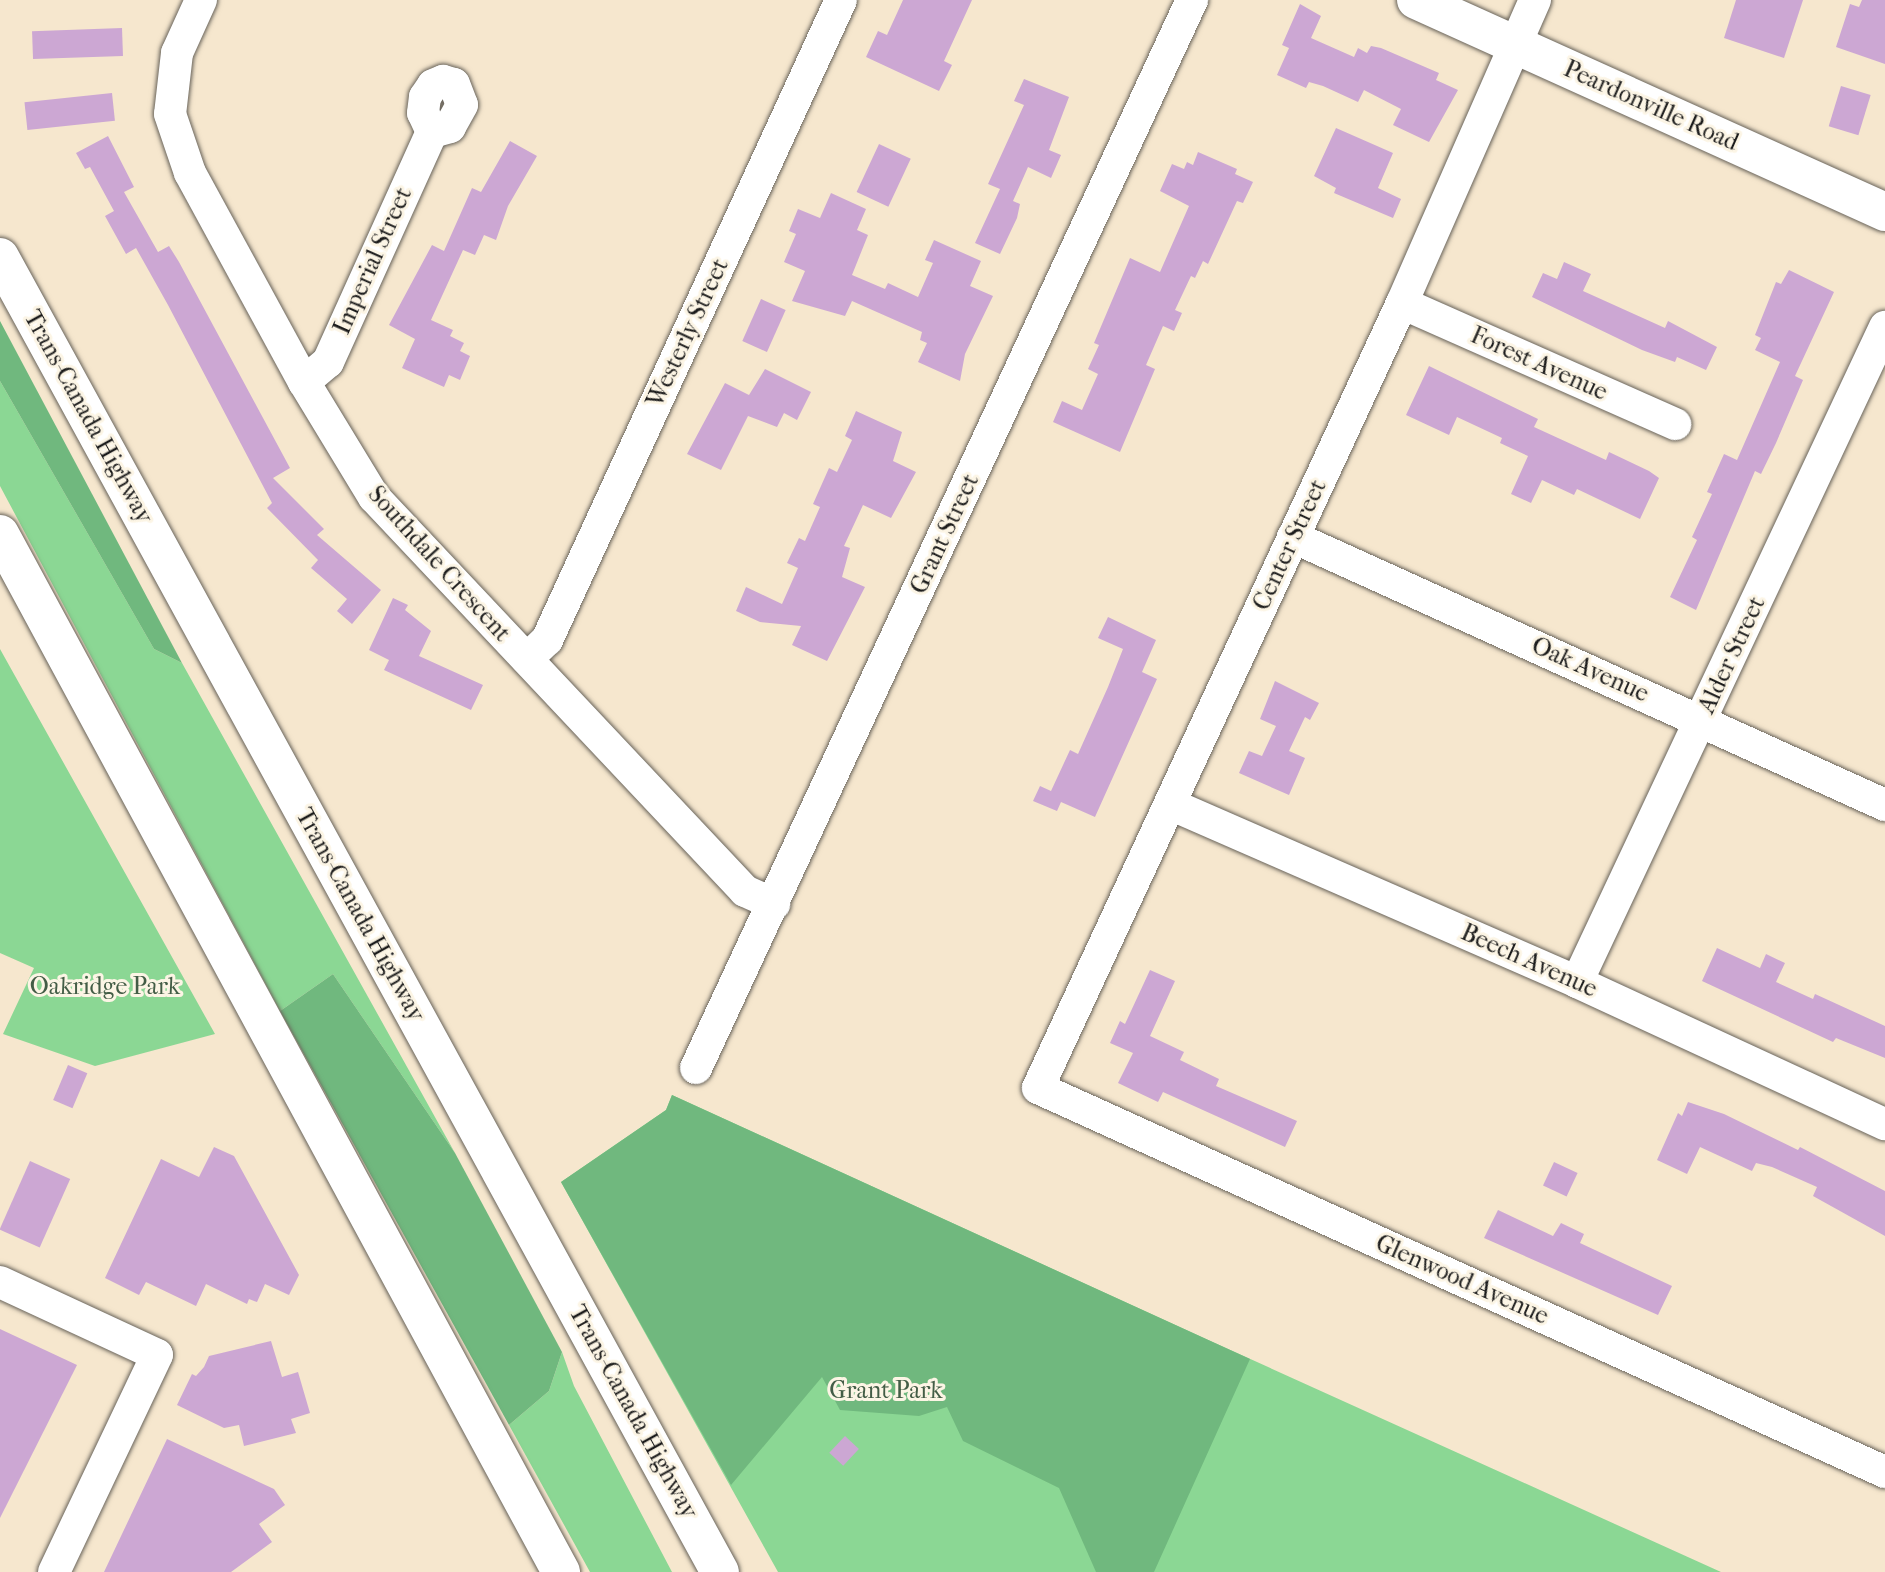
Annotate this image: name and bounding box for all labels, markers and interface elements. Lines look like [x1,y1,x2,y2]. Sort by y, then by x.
street label: Peardonville Road [1559,55,1743,157]
street label: Imperial Street [328,183,418,339]
street label: Westerly Street [641,254,735,412]
street label: Trans-Canada Highway [17,305,159,529]
street label: Forest Avenue [1466,321,1612,407]
street label: Grant Street [905,469,985,599]
street label: Center Street [1247,475,1333,615]
street label: Southdale Crescent [362,480,516,648]
street label: Alder Street [1692,592,1772,718]
street label: Oak Avenue [1527,631,1653,709]
street label: Trans-Canada Highway [289,803,431,1027]
street label: Beech Avenue [1456,918,1602,1004]
park label: Oakridge Park [30,973,180,1001]
street label: Glenwood Avenue [1371,1229,1553,1331]
street label: Trans-Canada Highway [562,1300,704,1524]
park label: Grant Park [829,1377,943,1405]

